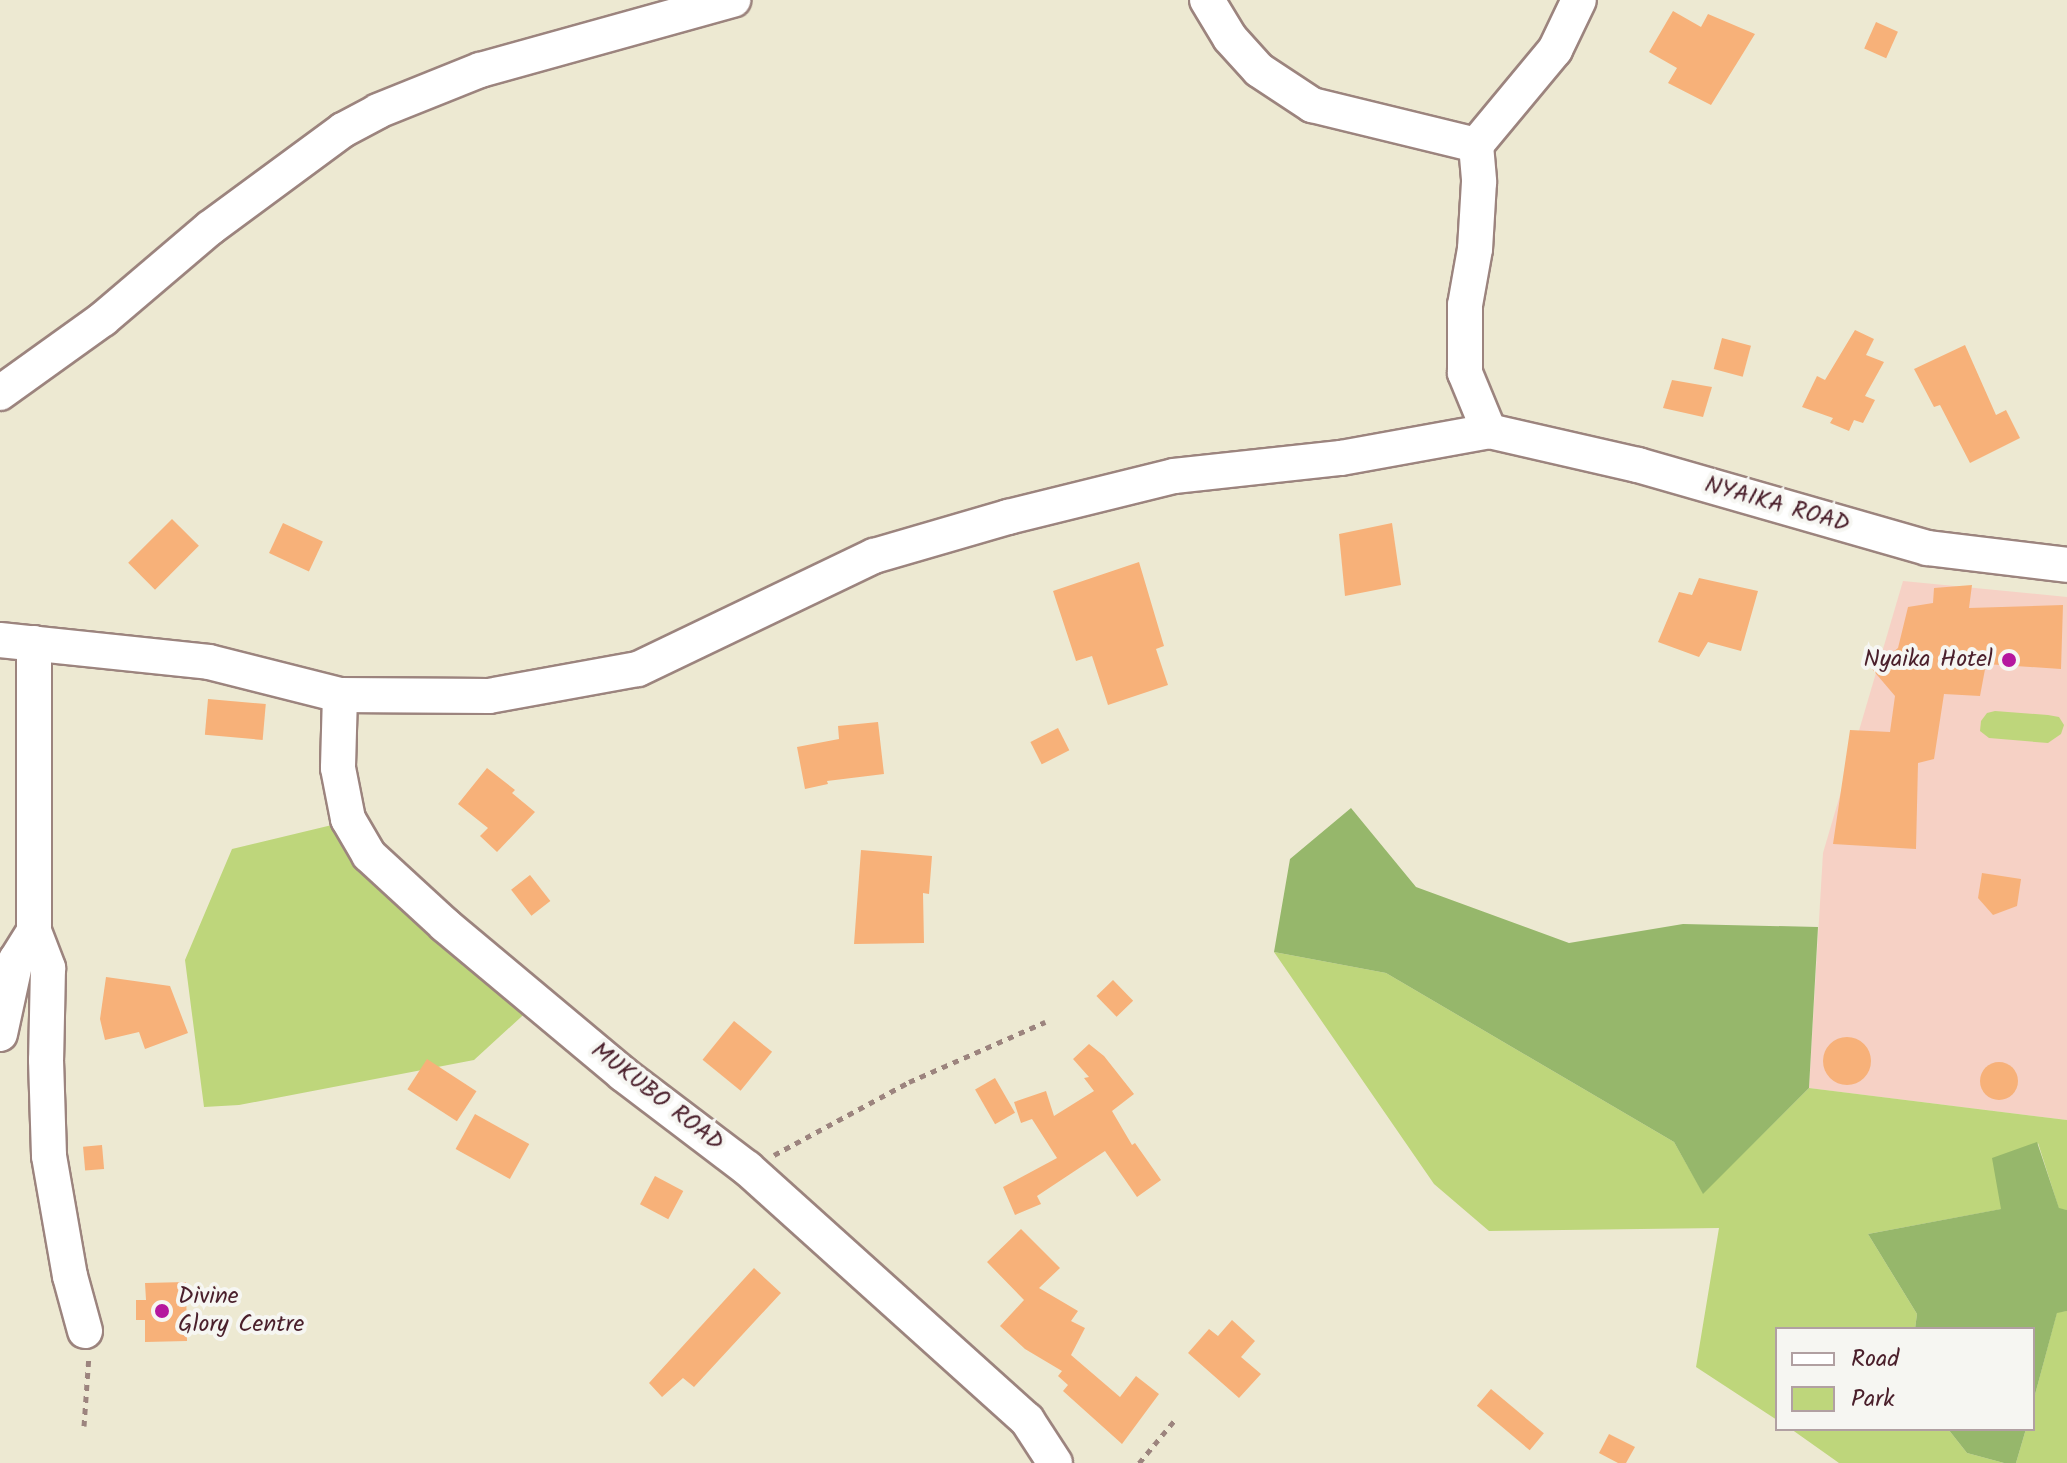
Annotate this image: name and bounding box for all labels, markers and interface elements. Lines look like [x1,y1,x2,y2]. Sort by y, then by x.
street label: NYAIKA ROAD [1701,471,1853,539]
place label: Nyaika Hotel [1863,646,1993,674]
marker: Nyaika Hotel [2000,651,2018,669]
street label: MUKUBO ROAD [585,1036,729,1158]
place label: Divine Glory Centre [178,1283,304,1339]
marker: Divine Glory Centre [153,1302,171,1320]
legend [1775,1327,2035,1431]
text: Road [1851,1340,1899,1379]
text: Park [1851,1380,1895,1419]

